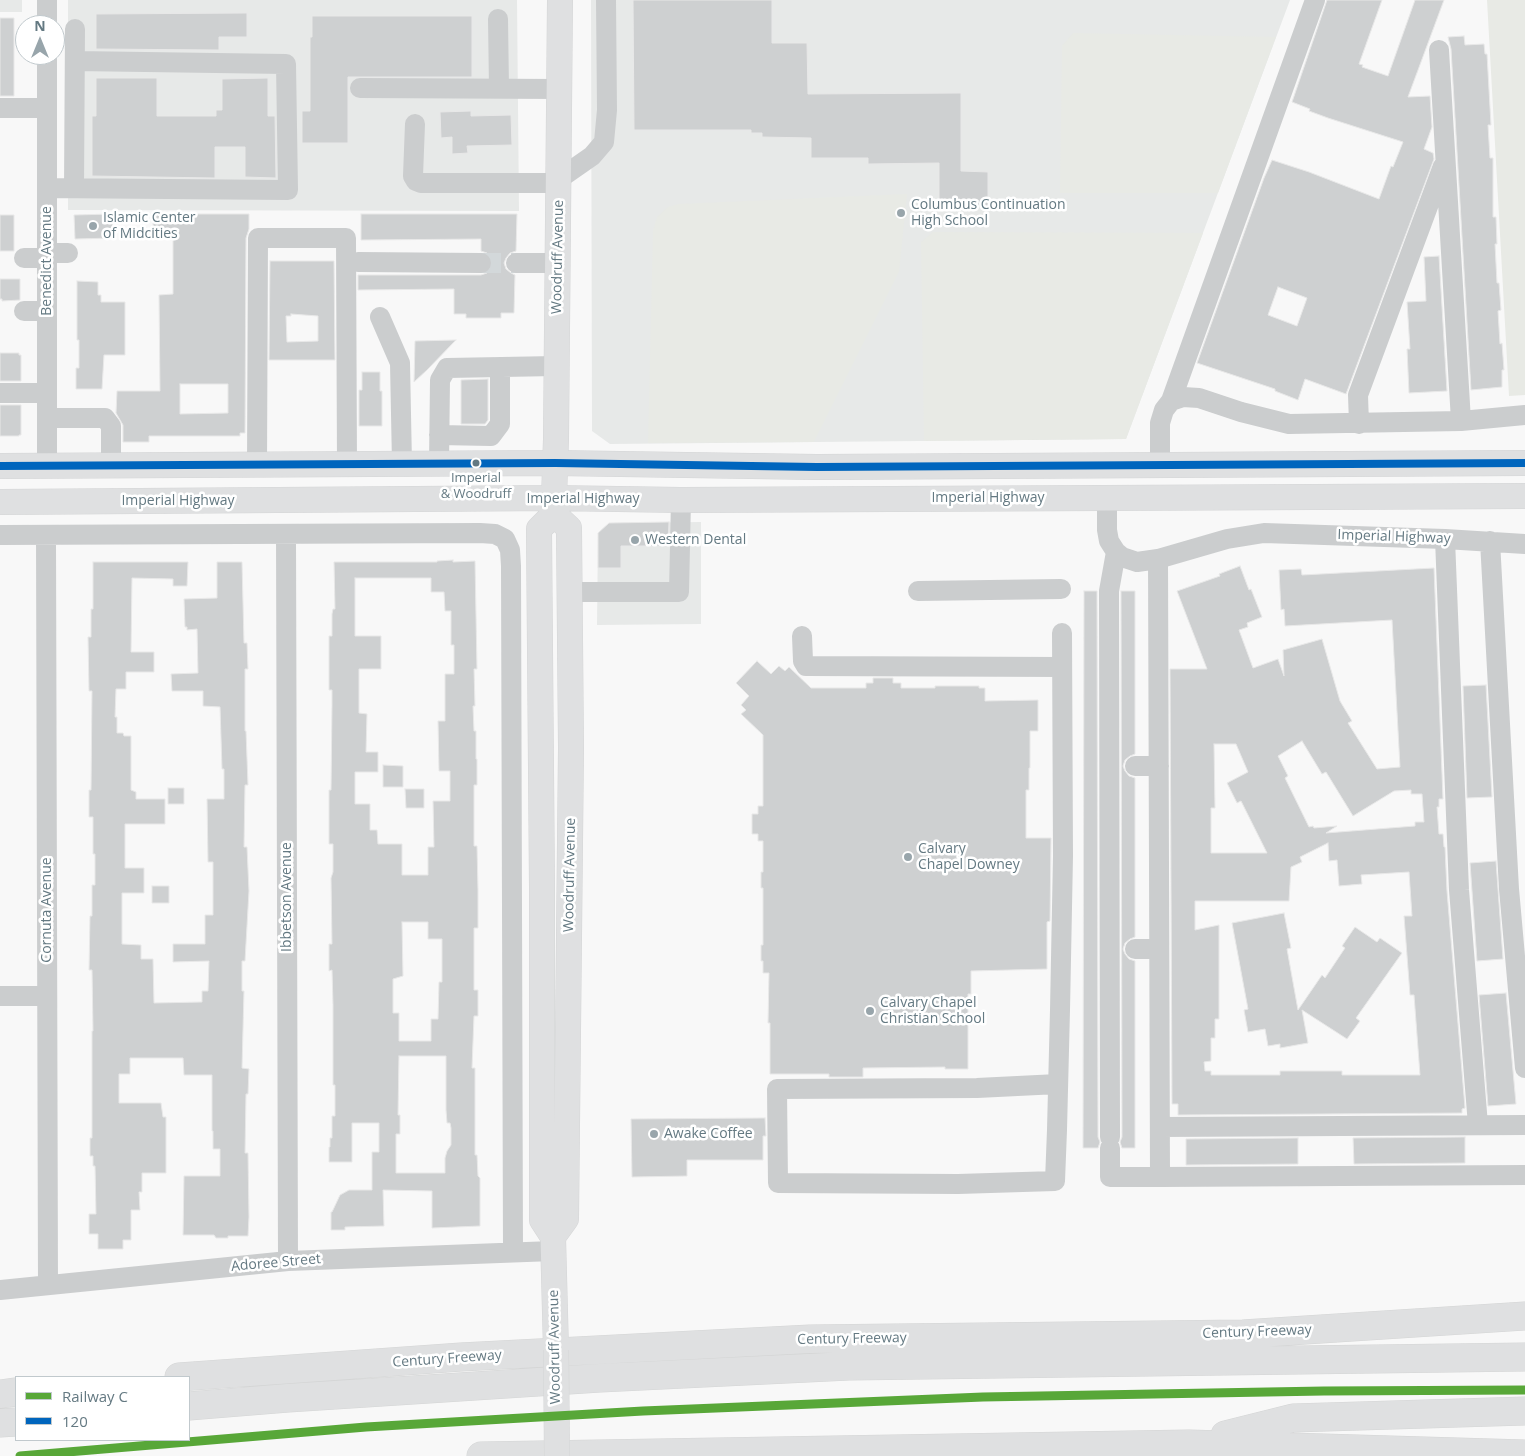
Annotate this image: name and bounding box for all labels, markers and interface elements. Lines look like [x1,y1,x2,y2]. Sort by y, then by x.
north arrow [15,15,65,65]
text: N [34,16,46,35]
place label: Columbus Continuation High School [911,197,1066,230]
street label: Woodruff Avenue [549,200,567,314]
street label: Benedict Avenue [39,206,55,316]
marker: Columbus Continuation High School [895,207,907,219]
place label: Islamic Center of Midcities [103,210,196,242]
marker: Islamic Center of Midcities [87,220,99,232]
marker: Imperial & Woodruff [471,458,481,468]
place label: Imperial & Woodruff [441,470,511,501]
street label: Imperial Highway [931,490,1045,506]
street label: Imperial Highway [526,491,640,507]
street label: Imperial Highway [121,493,235,509]
street label: Imperial Highway [1337,527,1451,547]
place label: Western Dental [645,532,746,548]
marker: Western Dental [629,534,641,546]
street label: Woodruff Avenue [561,818,579,932]
place label: Calvary Chapel Downey [918,841,1020,874]
street label: Ibbetson Avenue [279,842,295,952]
marker: Calvary Chapel Downey [902,851,914,863]
street label: Cornuta Avenue [39,857,55,963]
place label: Calvary Chapel Christian School [880,995,985,1028]
marker: Calvary Chapel Christian School [864,1005,876,1017]
place label: Awake Coffee [664,1126,753,1142]
marker: Awake Coffee [648,1128,660,1140]
street label: Adoree Street [230,1251,322,1275]
street label: Woodruff Avenue [546,1290,564,1404]
street label: Century Freeway [1202,1322,1312,1342]
street label: Century Freeway [797,1330,907,1348]
street label: Century Freeway [392,1347,502,1371]
legend [15,1376,190,1441]
text: Railway C [62,1386,128,1406]
text: 120 [62,1411,88,1431]

